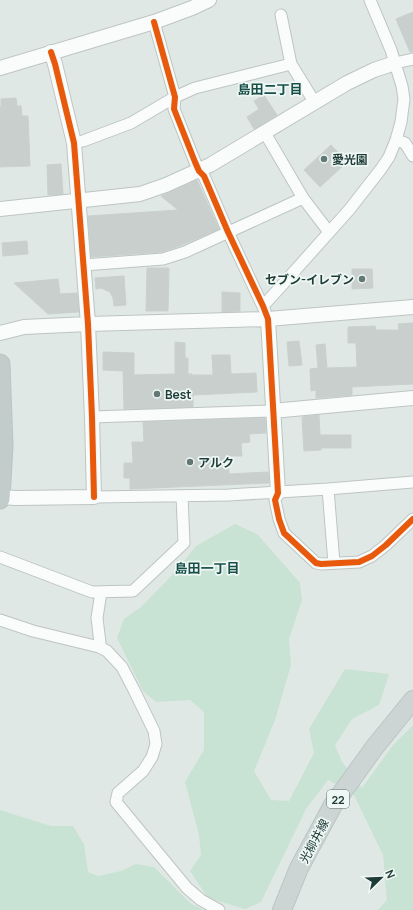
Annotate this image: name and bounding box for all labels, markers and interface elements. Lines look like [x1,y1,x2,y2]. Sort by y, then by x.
district label: 島田二丁目 [237,80,303,98]
place label: 愛光園 [332,151,368,168]
marker: 愛光園 [319,154,329,164]
place label: セブン-イレブン [265,271,354,288]
marker: セブン-イレブン [357,274,367,284]
place label: Best [165,386,192,403]
marker: Best [152,389,162,399]
place label: アルク [198,454,234,471]
marker: アルク [185,457,195,467]
district label: 島田一丁目 [174,559,240,577]
road number: 22 [327,790,349,808]
street label: 光柳井線 [295,816,333,866]
north arrow [361,858,401,898]
text: N [382,867,399,881]

